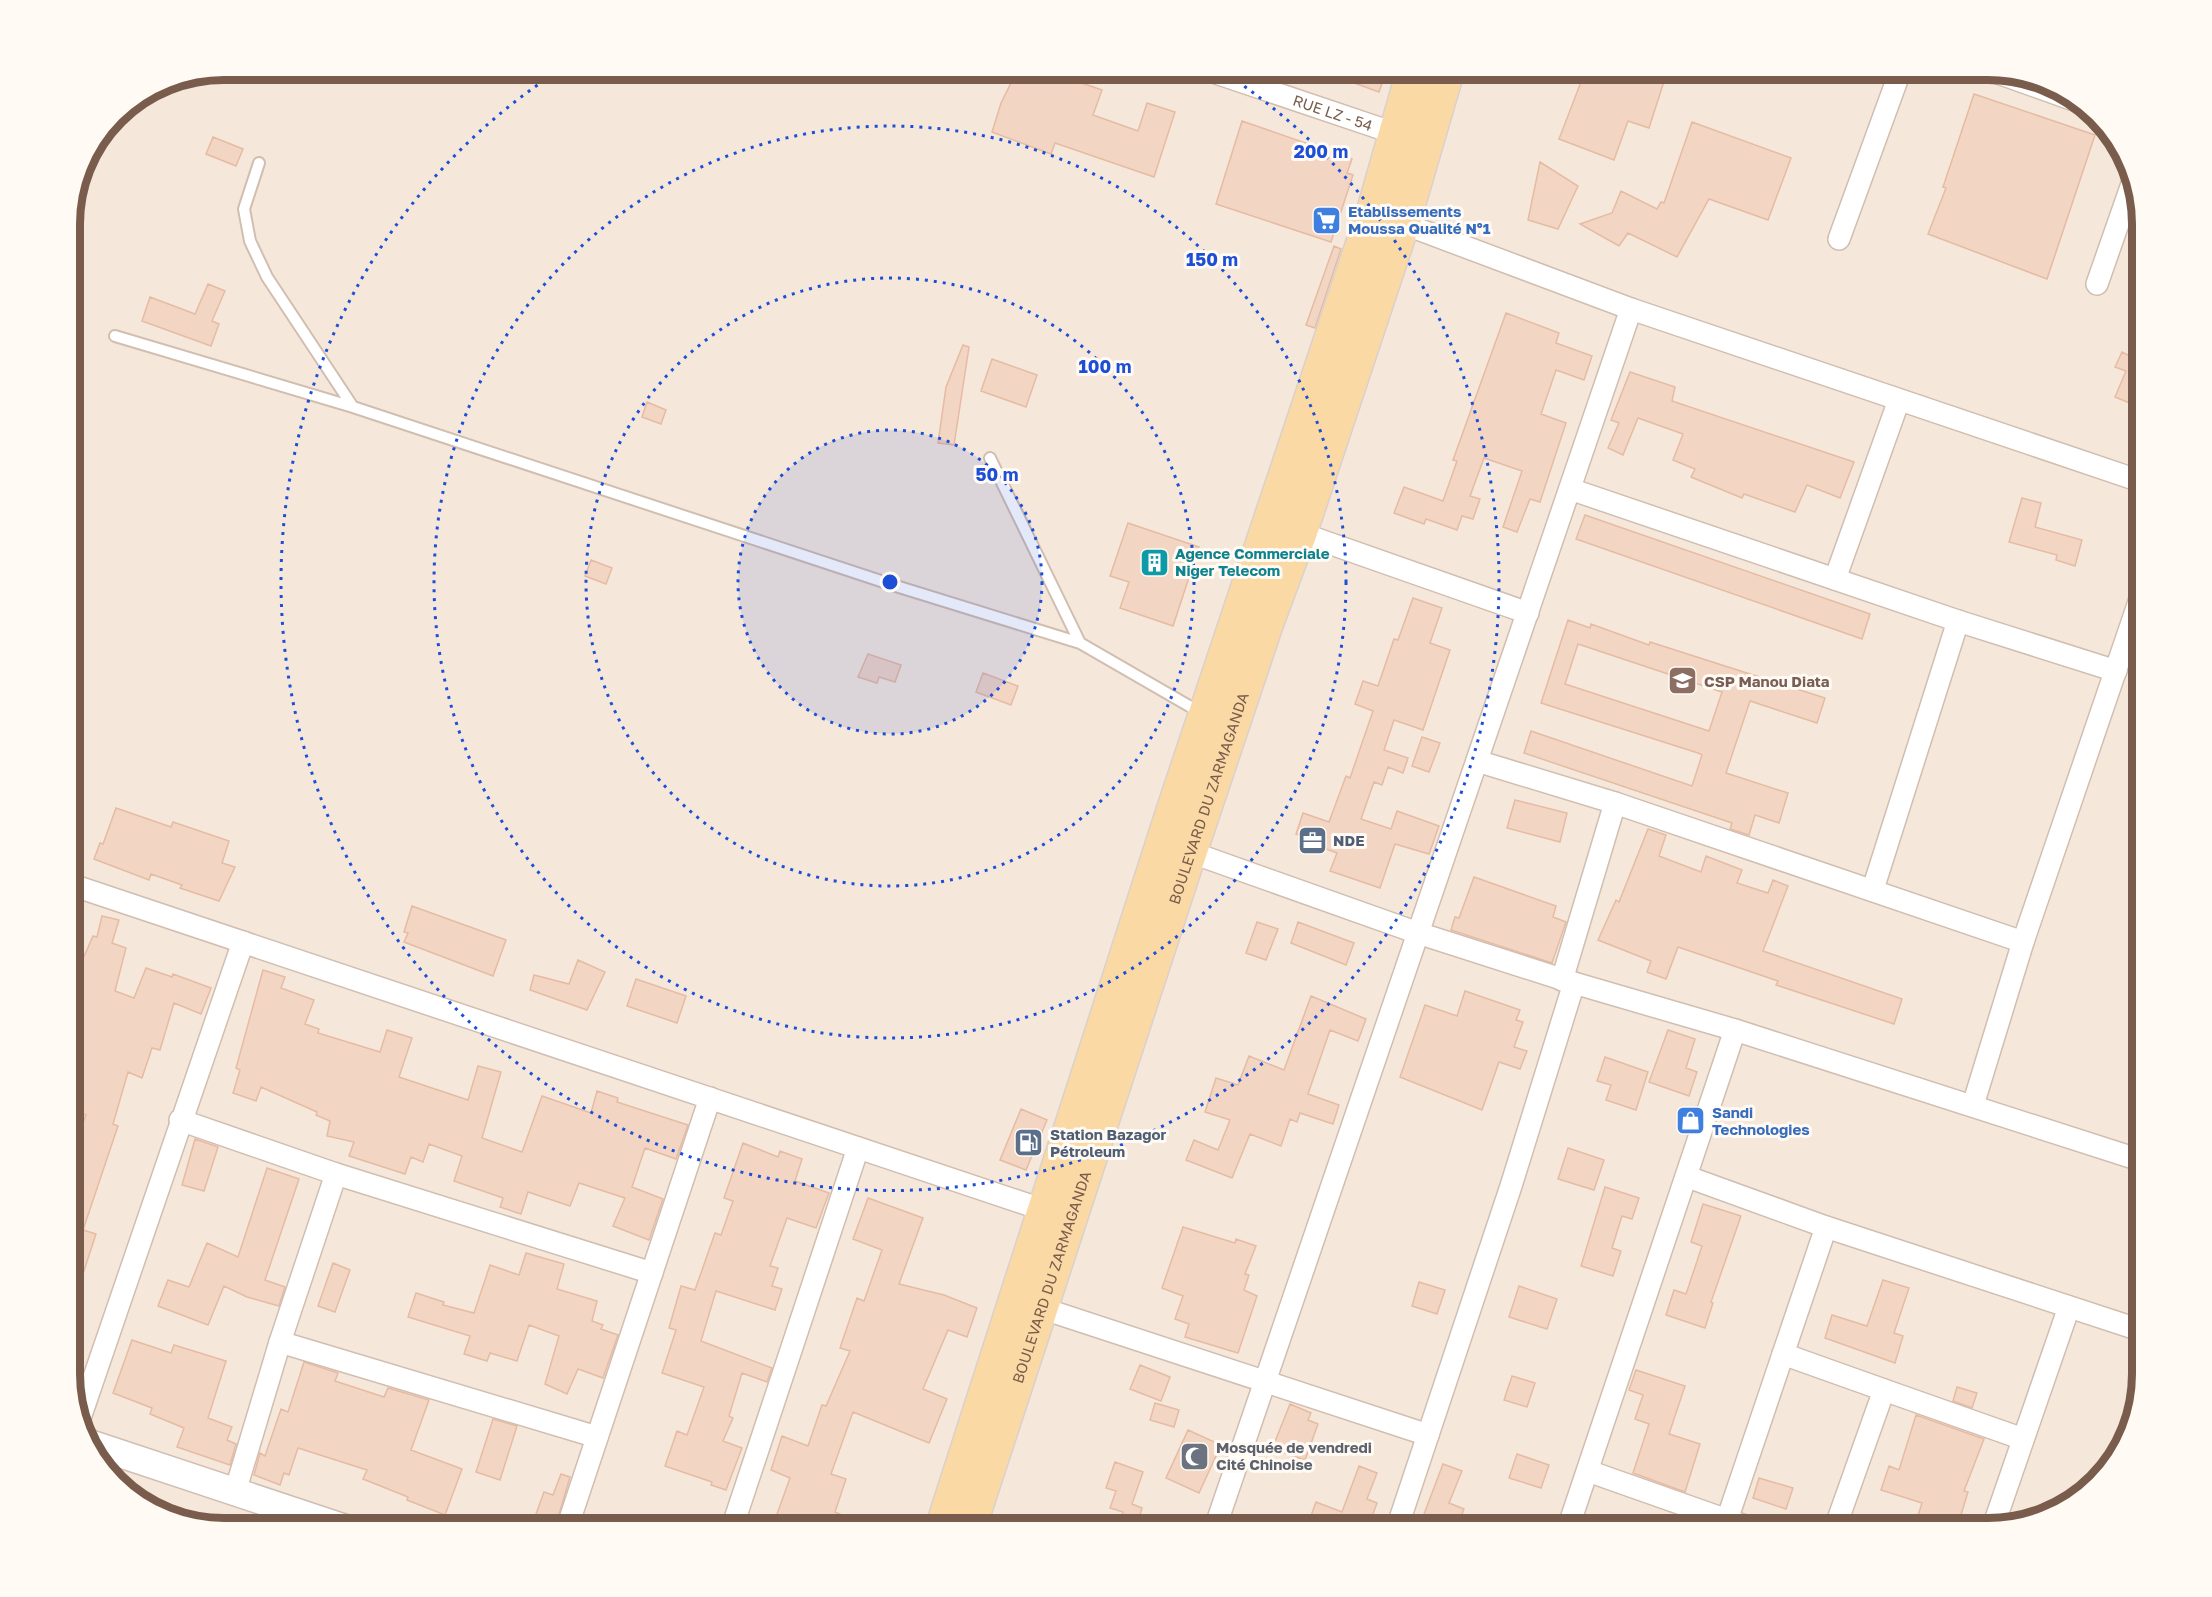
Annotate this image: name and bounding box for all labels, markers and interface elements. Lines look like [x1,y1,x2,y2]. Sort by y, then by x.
street label: RUE LZ - 54 [1291,91,1375,134]
text: 200 m [1294,140,1348,162]
place label: Etablissements Moussa Qualité N°1 [1348,202,1491,237]
supermarket icon: Etablissements Moussa Qualité N°1 [1311,204,1343,236]
text: 150 m [1186,248,1238,270]
text: 100 m [1079,355,1131,377]
text: 50 m [976,463,1018,485]
place label: Agence Commerciale Niger Telecom [1175,544,1330,579]
building icon: Agence Commerciale Niger Telecom [1138,546,1170,578]
centre of rings [880,572,900,592]
school or university icon: CSP Manou Diata [1667,665,1699,697]
place label: CSP Manou Diata [1704,672,1830,690]
street label: BOULEVARD DU ZARMAGANDA [1165,690,1252,906]
office icon: NDE [1296,824,1328,856]
place label: NDE [1333,831,1365,849]
place label: Sandi Technologies [1712,1103,1810,1138]
shop icon: Sandi Technologies [1675,1105,1707,1137]
place label: Station Bazagor Pétroleum [1050,1125,1166,1160]
fuel station icon: Station Bazagor Pétroleum [1013,1127,1045,1159]
street label: BOULEVARD DU ZARMAGANDA [1008,1169,1094,1386]
place label: Mosquée de vendredi Cité Chinoise [1216,1438,1372,1473]
mosque icon: Mosquée de vendredi Cité Chinoise [1179,1440,1211,1472]

